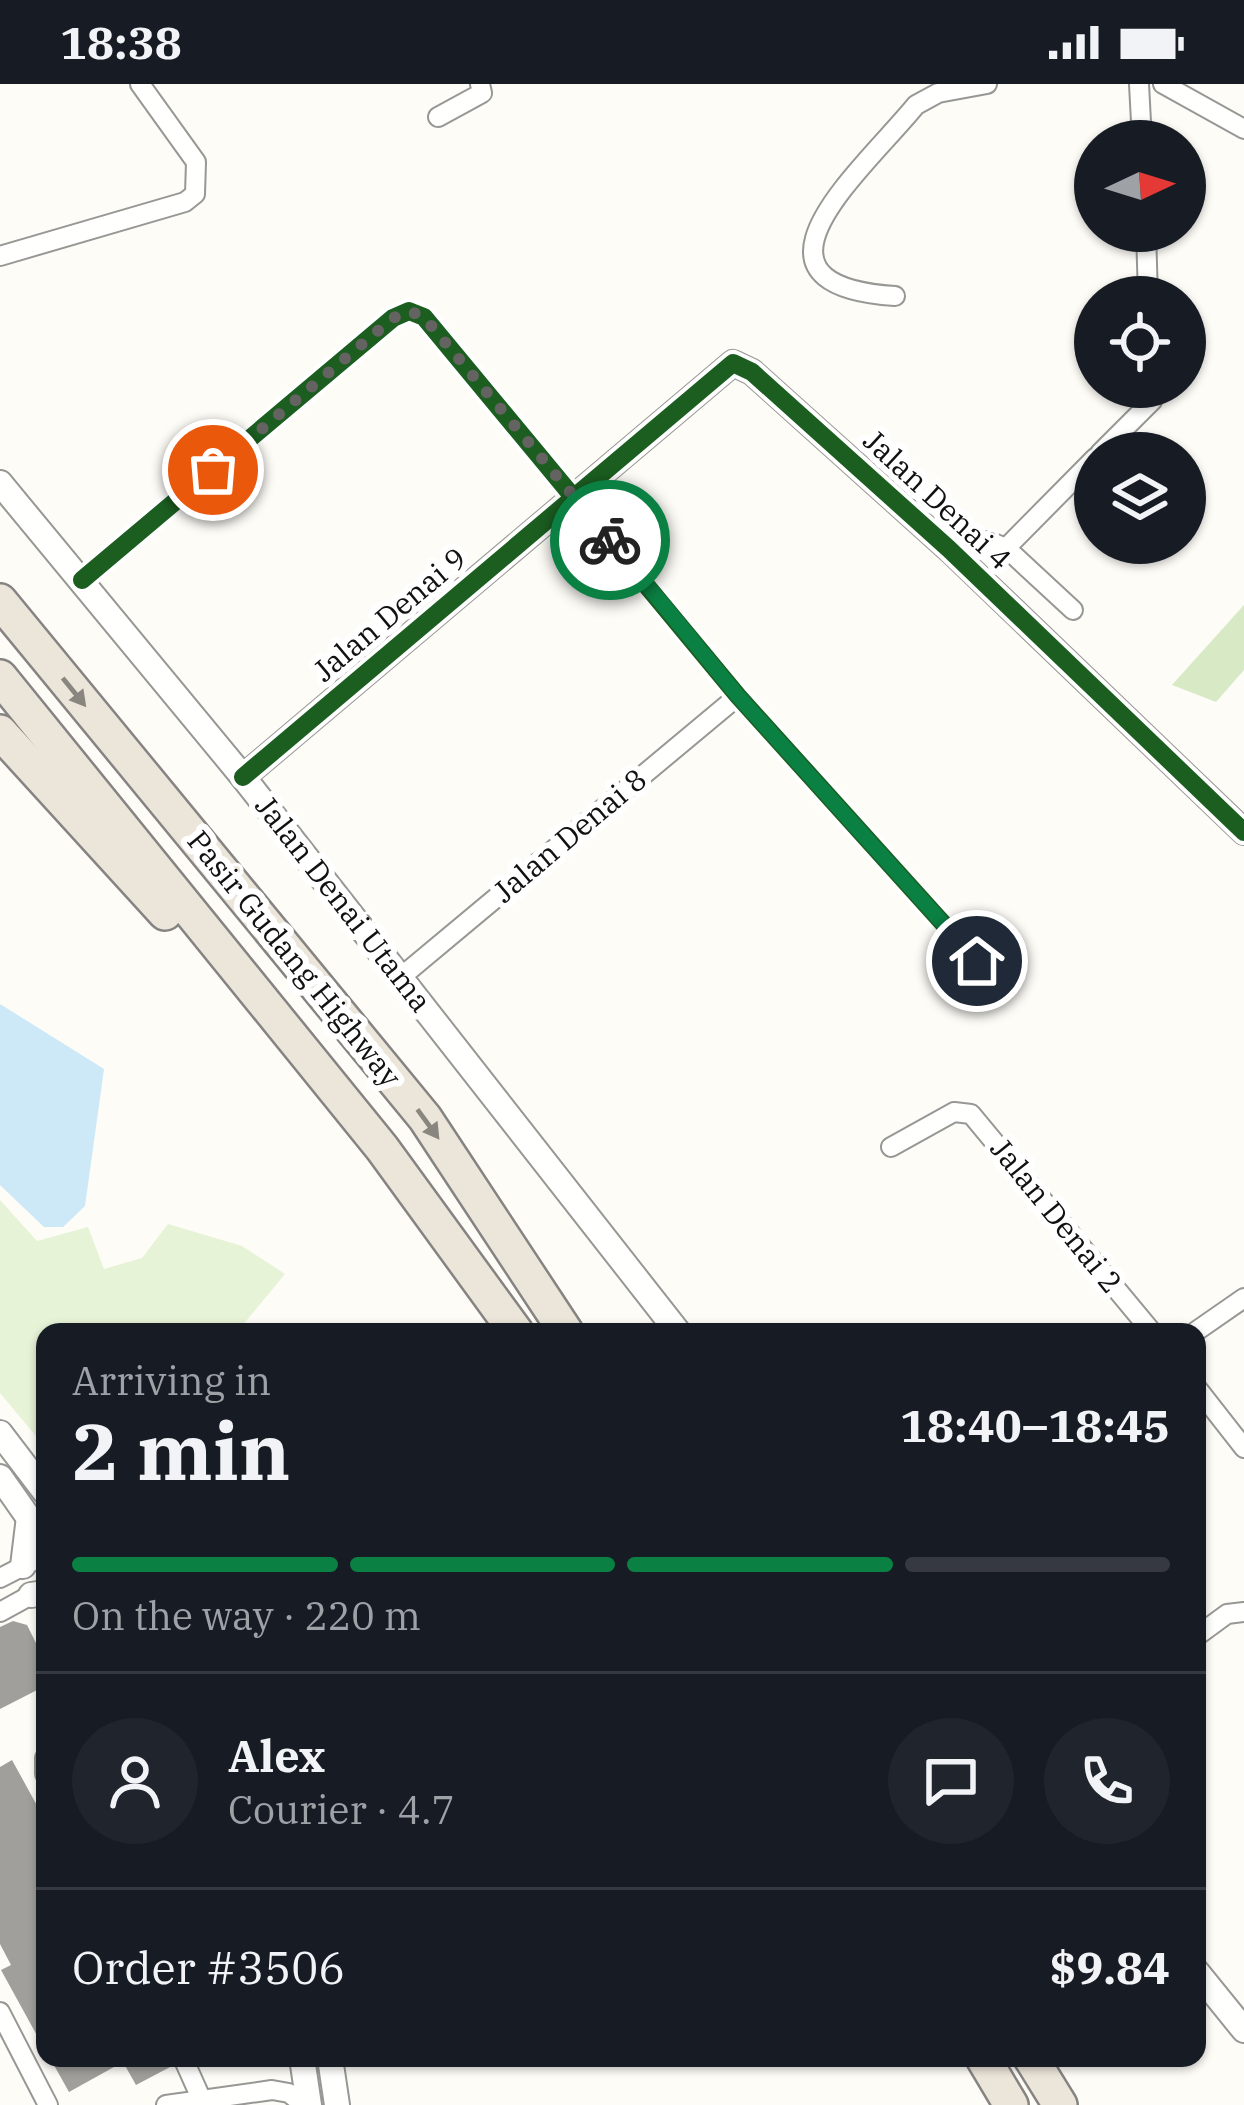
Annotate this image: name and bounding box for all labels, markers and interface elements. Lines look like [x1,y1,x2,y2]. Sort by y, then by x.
text: 18:38 [60,13,182,71]
north arrow [1074,120,1206,252]
map controls [1074,120,1206,564]
button: locate [1074,276,1206,408]
pin [162,419,264,521]
street label: Jalan Denai 4 [856,420,1020,578]
button: layers [1074,432,1206,564]
icon: bag [180,437,246,503]
courier [550,480,670,600]
icon: bike [577,507,643,573]
street label: Jalan Denai 9 [304,538,474,689]
one-way arrow [61,677,87,707]
street label: Jalan Denai 8 [484,759,654,910]
street label: Jalan Denai Utama [247,787,441,1019]
street label: Pasir Gudang Highway [180,822,411,1094]
pin [926,910,1028,1012]
icon: home [944,928,1010,994]
one-way arrow [416,1108,439,1140]
street label: Jalan Denai 2 [983,1129,1132,1301]
text: Arriving in [72,1355,271,1406]
text: 18:40–18:45 [900,1396,1170,1454]
text: 2 min [72,1400,290,1501]
text: On the way · 220 m [72,1590,421,1641]
button: person [72,1718,198,1844]
button: chat [888,1718,1014,1844]
button: phone [1044,1718,1170,1844]
text: Alex [228,1726,325,1784]
text: Courier · 4.7 [228,1784,455,1835]
text: Order #3506 [72,1938,345,1996]
text: $9.84 [1050,1938,1170,1996]

